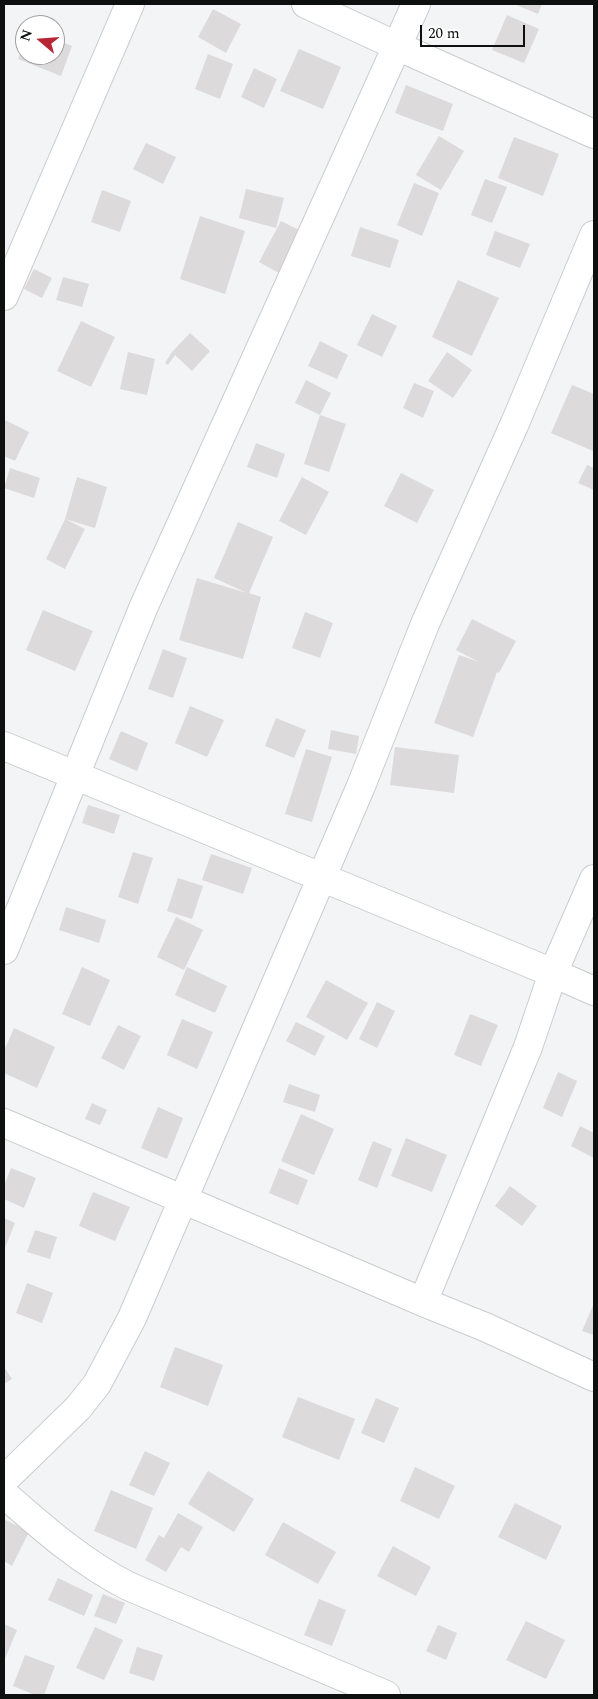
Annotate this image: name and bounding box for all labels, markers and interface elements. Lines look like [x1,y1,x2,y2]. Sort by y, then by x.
north arrow [15,15,65,65]
scale bar [423,15,528,47]
text: 20 m [428,22,460,45]
text: N [14,27,38,44]

